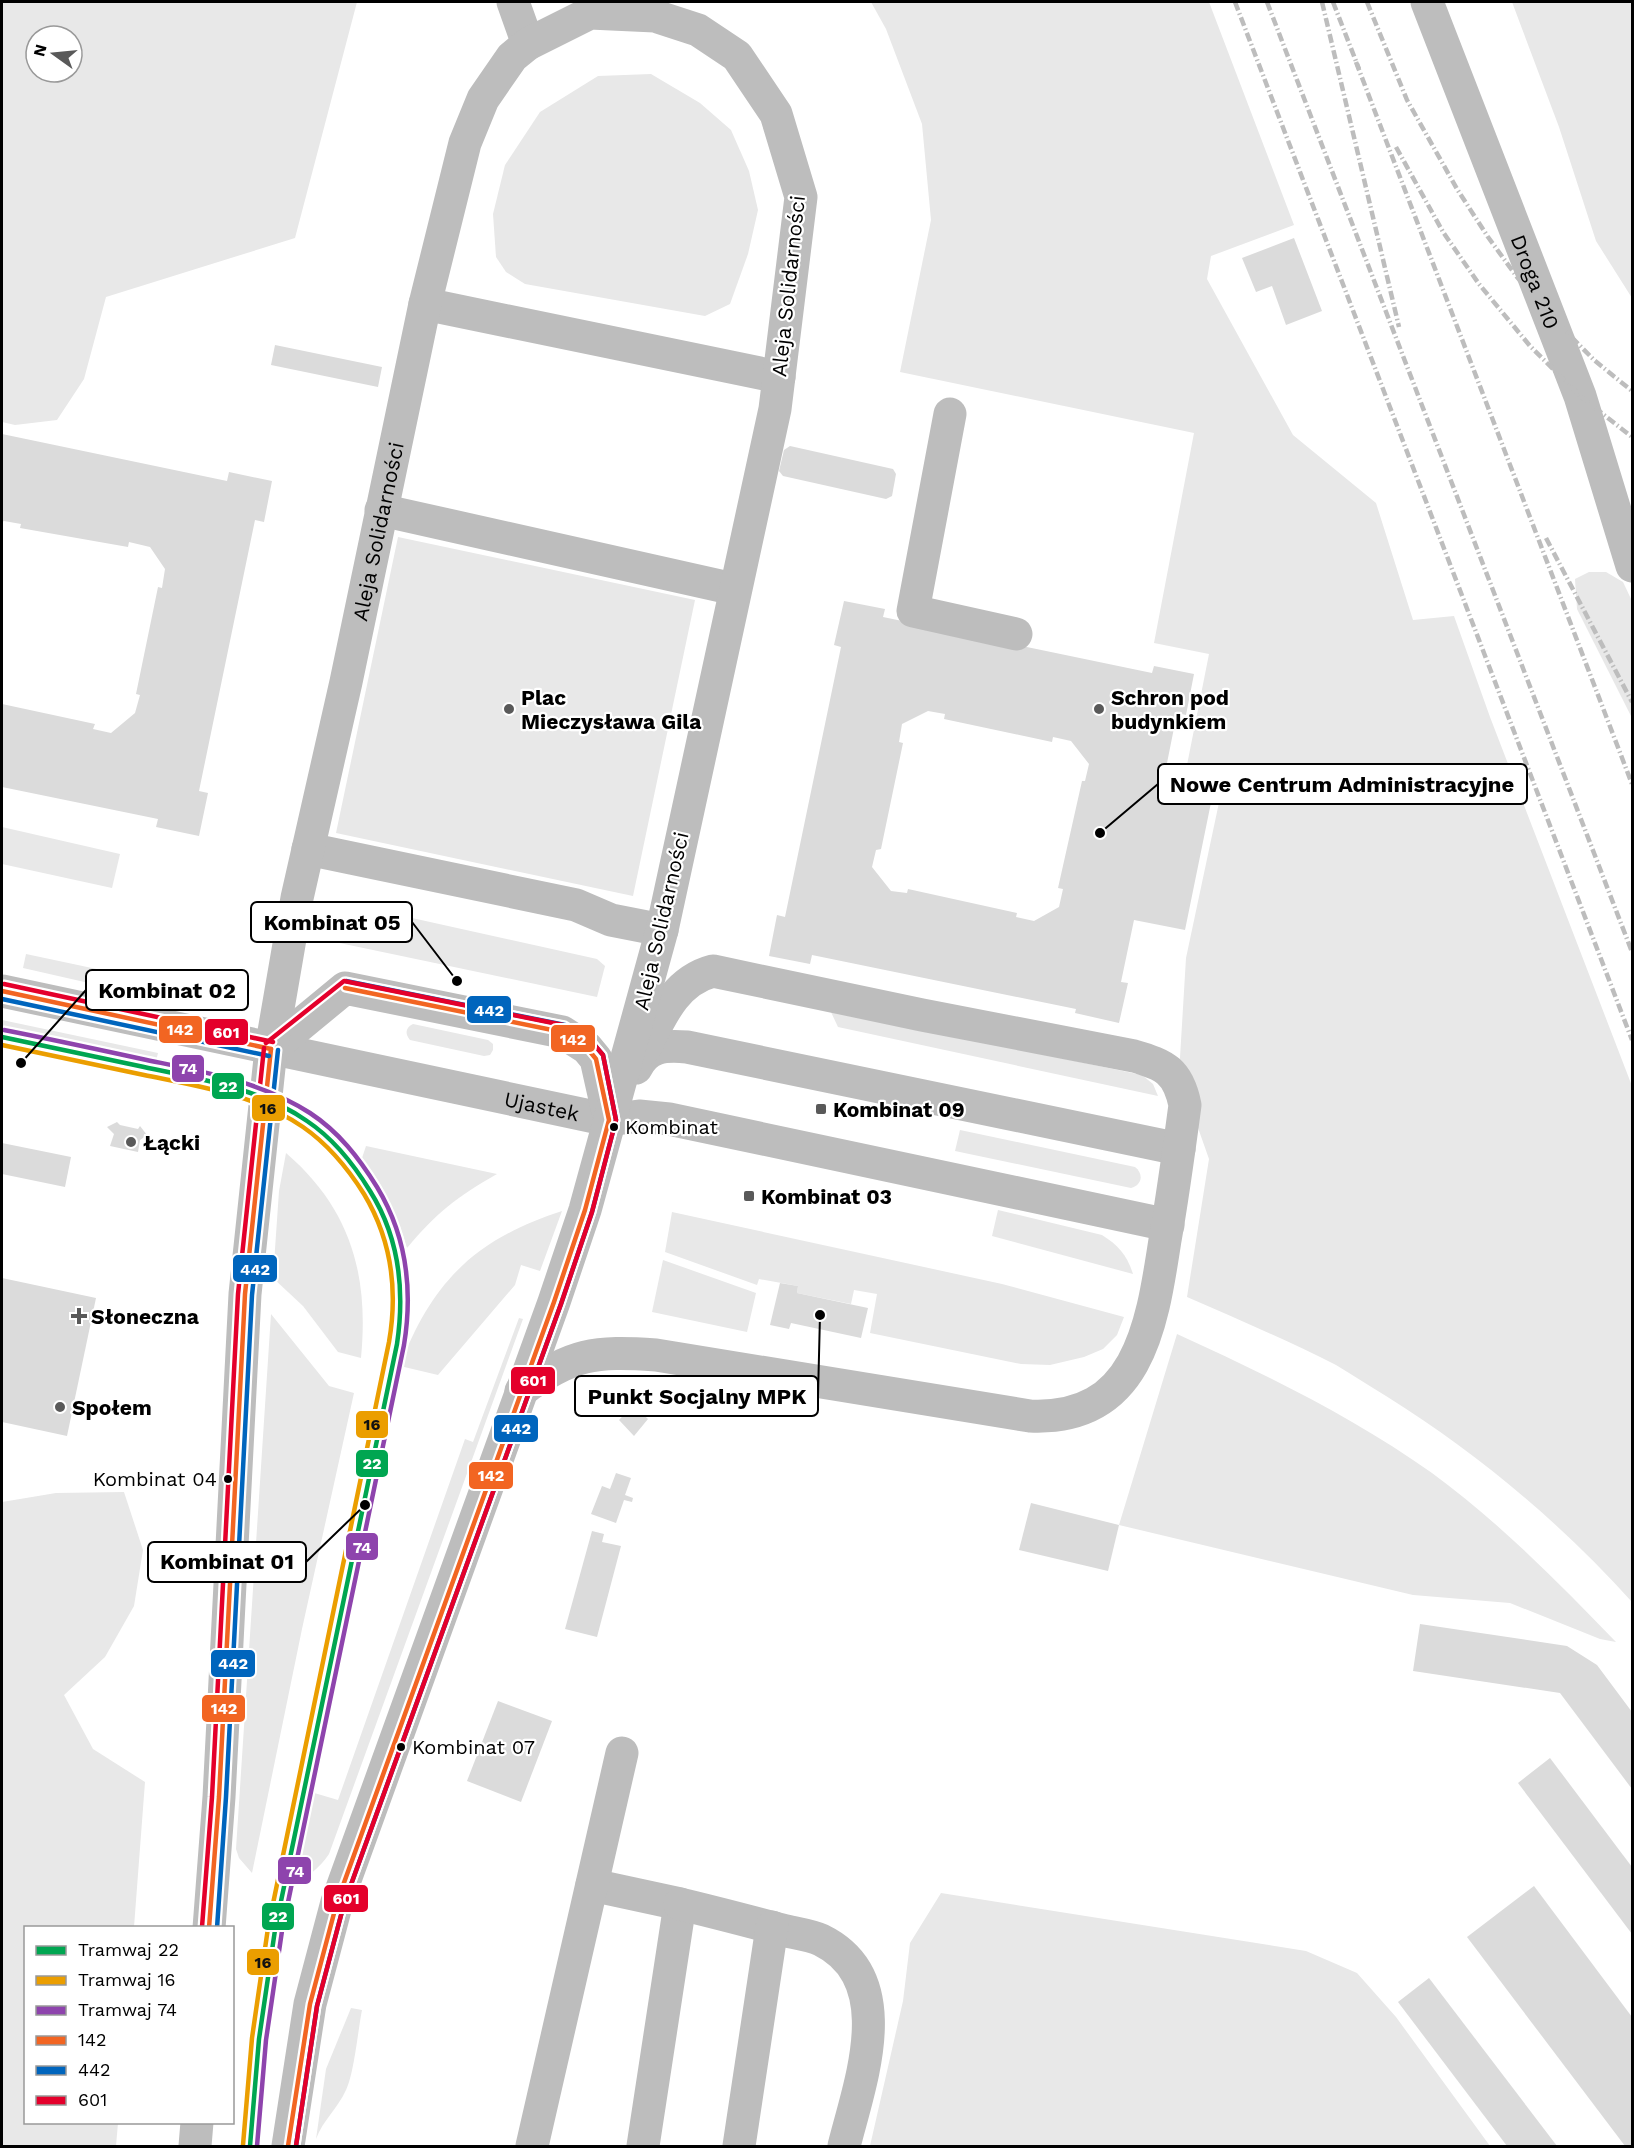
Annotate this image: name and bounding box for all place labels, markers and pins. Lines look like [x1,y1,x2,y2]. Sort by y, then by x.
place label: Plac Mieczysława Gila [521,685,702,734]
place label: Schron pod budynkiem [1111,685,1229,734]
marker: Plac Mieczysława Gila [502,702,516,716]
marker: Schron pod budynkiem [1092,702,1106,716]
callout: Nowe Centrum Administracyjne [1158,764,1527,804]
callout: Kombinat 05 [251,902,412,942]
callout: Kombinat 02 [86,970,248,1010]
place label: Kombinat 09 [833,1097,965,1122]
marker: Kombinat 09 [814,1102,828,1116]
place label: Kombinat [625,1115,718,1139]
marker: Kombinat [608,1121,620,1133]
place label: Łącki [143,1130,200,1155]
marker: Łącki [124,1135,138,1149]
place label: Kombinat 03 [761,1184,892,1209]
marker: Kombinat 03 [742,1189,756,1203]
place label: Słoneczna [91,1304,200,1329]
marker: Słoneczna [72,1309,86,1323]
callout: Punkt Socjalny MPK [575,1376,818,1416]
place label: Społem [72,1395,152,1420]
marker: Społem [53,1400,67,1414]
place label: Kombinat 04 [93,1467,217,1491]
marker: Kombinat 04 [222,1473,234,1485]
callout: Kombinat 01 [148,1542,306,1582]
place label: Kombinat 07 [412,1735,535,1759]
marker: Kombinat 07 [395,1741,407,1753]

